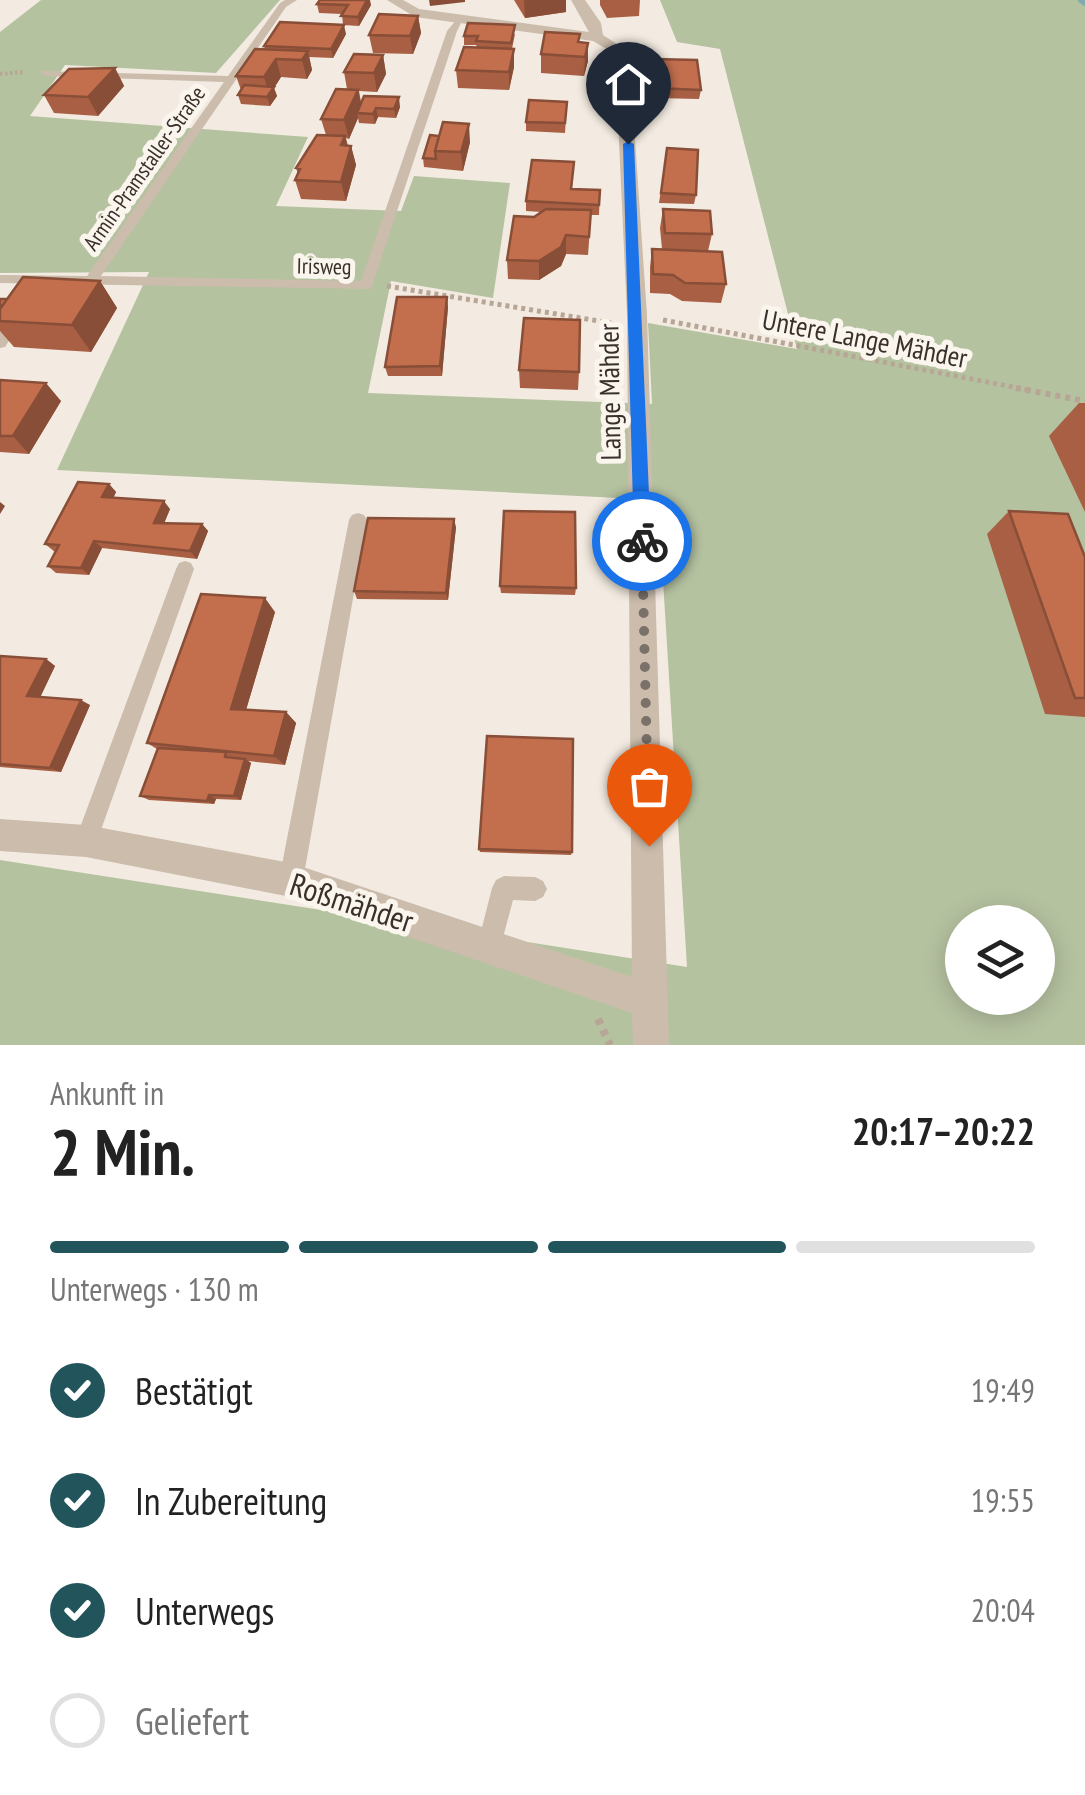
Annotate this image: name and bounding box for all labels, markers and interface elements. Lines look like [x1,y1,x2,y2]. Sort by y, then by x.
pin [586,42,671,145]
icon: home [601,57,656,112]
street label: Armin-Pramstaller-Straße [77,80,211,256]
street label: Irisweg [296,252,352,280]
street label: Untere Lange Mähder [759,300,971,376]
street label: Lange Mähder [589,323,629,461]
courier [592,491,692,591]
icon: bike [615,514,670,569]
pin [607,744,692,847]
icon: bag [622,759,677,814]
street label: Roßmähder [285,862,419,942]
map controls [945,905,1055,1015]
button: layers [945,905,1055,1015]
text: Ankunft in [50,1072,164,1114]
text: 20:17–20:22 [852,1106,1035,1155]
text: 2 Min. [50,1109,195,1193]
text: Unterwegs · 130 m [50,1268,259,1310]
icon: check [50,1363,105,1418]
text: Bestätigt [135,1366,253,1415]
text: 19:49 [971,1369,1035,1411]
icon: check [50,1473,105,1528]
text: In Zubereitung [135,1476,327,1525]
text: 19:55 [971,1479,1035,1521]
icon: check [50,1583,105,1638]
text: Unterwegs [135,1586,274,1635]
text: 20:04 [971,1589,1035,1631]
text: Geliefert [135,1696,249,1745]

